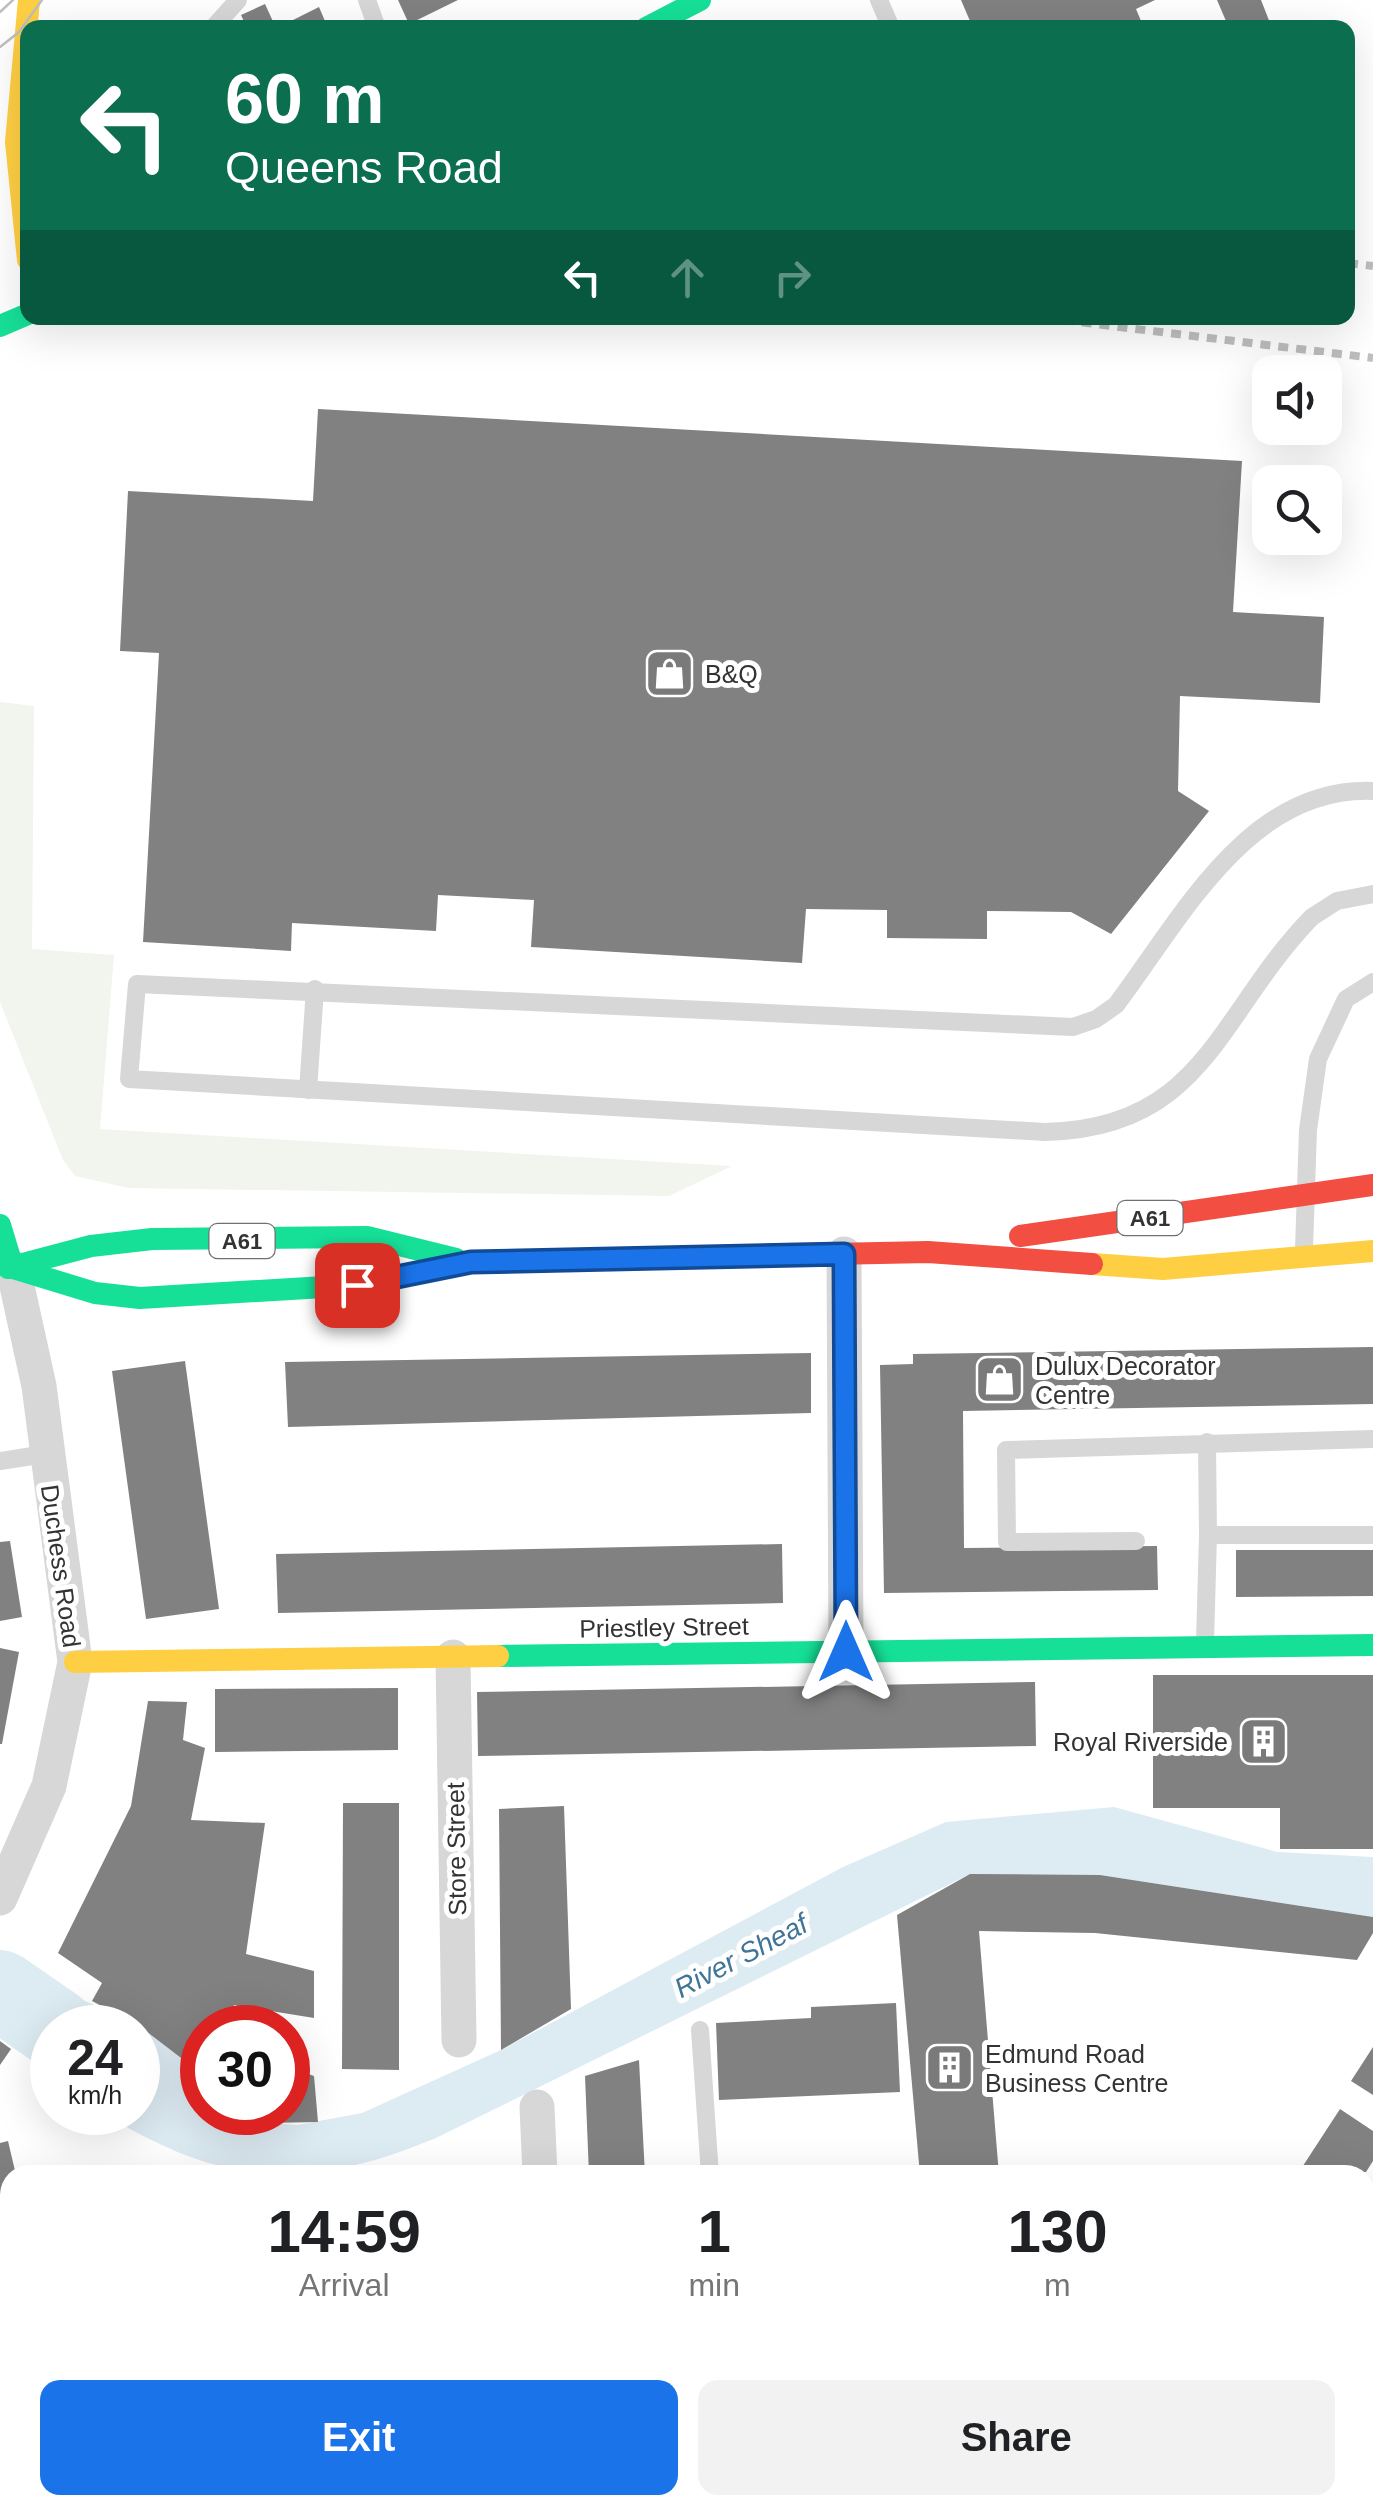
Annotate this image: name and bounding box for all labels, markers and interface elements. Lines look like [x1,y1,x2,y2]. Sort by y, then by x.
icon: left [60,60,190,190]
text: 60 m [225,60,385,138]
text: Queens Road [225,142,503,193]
icon: left [555,250,610,305]
icon: ahead [660,250,715,305]
icon: right [765,250,820,305]
map controls [1252,355,1342,555]
button: sound [1252,355,1342,445]
button: search [1252,465,1342,555]
shop icon: B&Q [644,648,696,700]
place label: B&Q [705,660,758,688]
road number: A61 [1118,1201,1182,1235]
road number: A61 [210,1224,274,1258]
pin [315,1243,400,1328]
icon: arrive [330,1258,385,1313]
place label: Dulux Decorator Centre [1035,1352,1216,1409]
shop icon: Dulux Decorator Centre [974,1354,1026,1406]
street label: Duchess Road [36,1483,86,1649]
position arrow [794,1600,898,1704]
street label: Priestley Street [579,1612,749,1642]
building icon: Royal Riverside [1237,1716,1289,1768]
place label: Royal Riverside [1053,1728,1228,1756]
street label: Store Street [441,1782,471,1916]
water label: River Sheaf [669,1906,816,2004]
speed limit sign: 30 [180,2005,310,2135]
text: 24 [67,2030,123,2086]
place label: Edmund Road Business Centre [985,2040,1168,2097]
building icon: Edmund Road Business Centre [924,2042,976,2094]
text: km/h [68,2081,122,2109]
text: 14:59 [267,2198,421,2265]
text: 1 [697,2198,731,2265]
text: 130 [1007,2198,1108,2265]
text: Arrival [299,2267,390,2303]
text: min [688,2267,740,2303]
text: m [1044,2267,1071,2303]
button: Exit [40,2380,678,2495]
button: Share [698,2380,1335,2495]

